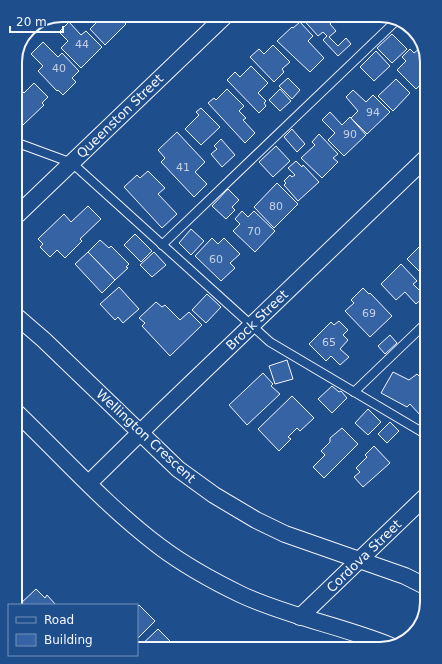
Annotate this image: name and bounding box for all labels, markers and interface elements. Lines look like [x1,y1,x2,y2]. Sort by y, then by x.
scale bar [10,8,63,34]
text: 20 m [16,15,47,29]
house number: 44 [75,38,89,51]
house number: 40 [52,62,66,75]
street label: Queenston Street [74,71,166,161]
house number: 94 [366,106,380,119]
house number: 90 [343,128,357,141]
house number: 41 [176,161,190,174]
house number: 80 [269,200,283,213]
house number: 70 [247,225,261,238]
house number: 60 [209,253,223,266]
street label: Brock Street [223,287,291,353]
house number: 69 [362,307,376,320]
house number: 65 [322,336,336,349]
street label: Wellington Crescent [93,386,199,486]
street label: Cordova Street [324,517,404,595]
legend [8,604,138,656]
text: Road [44,613,74,627]
text: Building [44,633,93,647]

